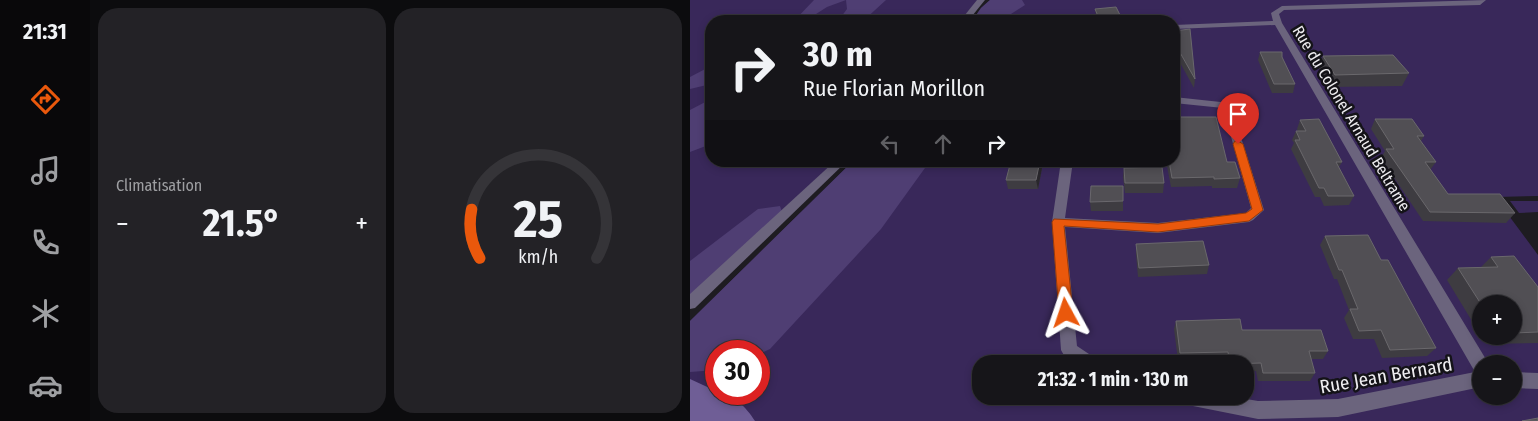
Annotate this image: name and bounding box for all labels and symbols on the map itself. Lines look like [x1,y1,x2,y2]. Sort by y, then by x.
street label: Rue du Colonel Arnaud Beltrame [1289,22,1415,214]
pin [1217,93,1259,144]
position arrow [1039,286,1091,338]
speed limit sign: 30 [705,340,770,405]
street label: Rue Jean Bernard [1318,353,1454,398]

